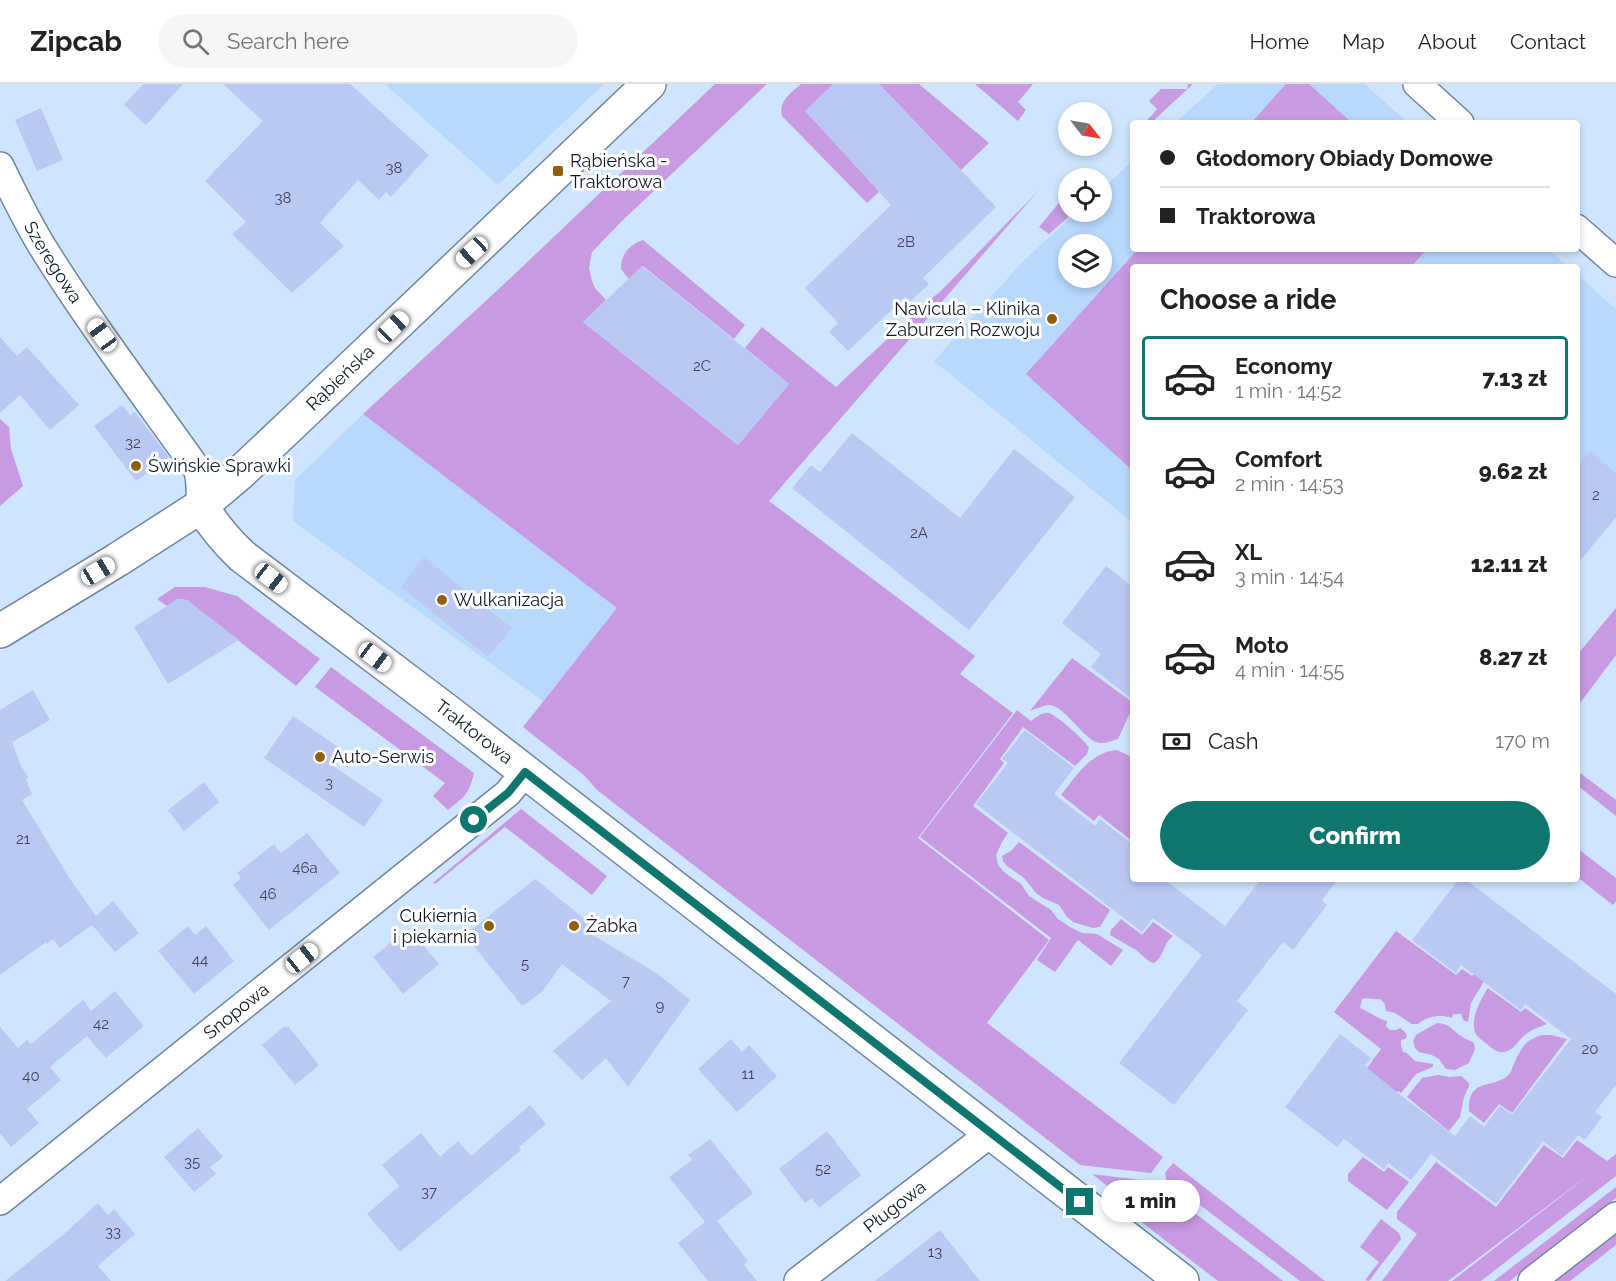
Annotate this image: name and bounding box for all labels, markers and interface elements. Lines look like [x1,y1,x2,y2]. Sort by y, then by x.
search box [158,14,578,68]
text: Zipcab [30,25,122,58]
icon: search [179,25,212,58]
text: Search here [227,28,349,54]
text: Home [1250,29,1309,54]
text: Map [1342,29,1385,54]
text: About [1418,29,1477,54]
text: Contact [1510,29,1586,54]
north arrow [1058,102,1112,156]
map controls [1058,102,1112,288]
text: Głodomory Obiady Domowe [1196,145,1493,171]
place label: Rąbieńska - Traktorowa [570,150,668,192]
house number: 38 [386,159,403,177]
marker: Rąbieńska - Traktorowa [551,164,565,178]
button: locate [1058,168,1112,222]
house number: 38 [275,189,292,207]
text: Traktorowa [1196,203,1316,229]
street label: Szeregowa [20,218,87,307]
car [453,233,491,271]
house number: 2B [897,233,915,251]
button: layers [1058,234,1112,288]
text: Choose a ride [1160,284,1336,315]
place label: Navicula – Klinika Zaburzeń Rozwoju [886,298,1040,340]
car [374,308,412,346]
marker: Navicula – Klinika Zaburzeń Rozwoju [1045,312,1059,326]
car [84,315,120,355]
street label: Rąbieńska [302,340,378,415]
icon: car [1163,351,1217,405]
text: Economy [1235,353,1333,379]
house number: 2C [693,357,711,375]
text: 7.13 zł [1482,365,1547,391]
text: 1 min · 14:52 [1235,379,1342,403]
house number: 32 [125,434,141,452]
icon: car [1163,444,1217,498]
text: Comfort [1235,446,1322,472]
place label: Świńskie Sprawki [148,454,291,476]
text: 9.62 zł [1479,458,1547,484]
marker: Świńskie Sprawki [129,459,143,473]
text: 2 min · 14:53 [1235,472,1344,496]
house number: 2 [1592,486,1600,504]
house number: 2A [910,524,928,542]
icon: car [1163,537,1217,591]
text: XL [1235,539,1262,565]
text: 12.11 zł [1471,551,1547,577]
car [78,554,118,588]
car [251,560,291,596]
text: 3 min · 14:54 [1235,565,1344,589]
place label: Wulkanizacja [454,589,564,610]
marker: Wulkanizacja [435,593,449,607]
icon: car [1163,630,1217,684]
text: Moto [1235,632,1289,658]
car [355,639,395,675]
text: 8.27 zł [1479,644,1547,670]
text: 4 min · 14:55 [1235,658,1344,682]
street label: Traktorowa [431,695,517,768]
icon: cash [1160,725,1193,758]
text: Cash [1208,728,1259,754]
text: 170 m [1495,729,1550,753]
place label: Auto-Serwis [332,746,434,767]
marker: Auto-Serwis [313,750,327,764]
house number: 3 [325,774,333,792]
button: Confirm [1160,801,1550,870]
route start [460,806,487,833]
house number: 21 [16,830,31,848]
house number: 46a [292,859,318,877]
house number: 46 [259,885,277,903]
place label: Cukiernia i piekarnia [393,905,477,947]
place label: Żabka [586,915,638,936]
marker: Cukiernia i piekarnia [482,919,496,933]
marker: Żabka [567,919,581,933]
car [282,940,322,976]
house number: 44 [192,951,208,969]
house number: 5 [521,955,529,973]
house number: 7 [622,972,630,990]
street label: Snopowa [199,978,273,1043]
house number: 9 [656,997,665,1015]
house number: 42 [93,1015,109,1033]
house number: 20 [1582,1040,1599,1058]
house number: 11 [742,1065,755,1083]
house number: 40 [22,1067,40,1085]
house number: 35 [184,1153,200,1171]
house number: 52 [815,1160,831,1178]
street label: Pługowa [859,1176,930,1237]
callout: 1 min [1101,1181,1200,1223]
house number: 37 [421,1183,437,1201]
route end [1066,1188,1093,1215]
text: 1 min [1125,1189,1176,1213]
house number: 33 [105,1223,121,1241]
house number: 13 [928,1243,942,1261]

